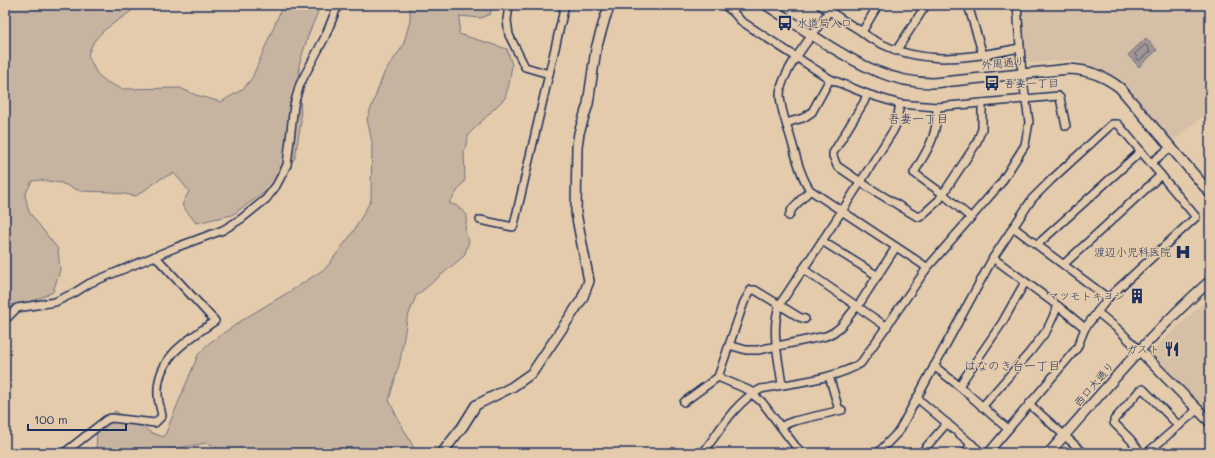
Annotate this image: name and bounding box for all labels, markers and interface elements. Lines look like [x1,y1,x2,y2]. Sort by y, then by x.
bus stop icon: 水道局入口 [776,14,794,32]
place label: 水道局入口 [797,15,852,30]
street label: 外周通り [980,53,1026,72]
bus stop icon: 吾妻一丁目 [983,74,1001,92]
place label: 吾妻一丁目 [1004,75,1059,90]
district label: 吾妻一丁目 [888,110,948,126]
hospital icon: 渡辺小児科医院 [1174,243,1192,261]
place label: 渡辺小児科医院 [1094,244,1171,259]
building icon: マツモトキヨシ [1128,287,1146,305]
place label: マツモトキヨシ [1048,288,1125,303]
restaurant icon: ガスト [1163,340,1181,358]
place label: ガスト [1126,341,1160,356]
district label: はなのき台一丁目 [964,357,1060,373]
street label: 西口大通り [1070,358,1117,409]
scale bar [28,406,126,432]
text: 100 m [34,411,68,427]

